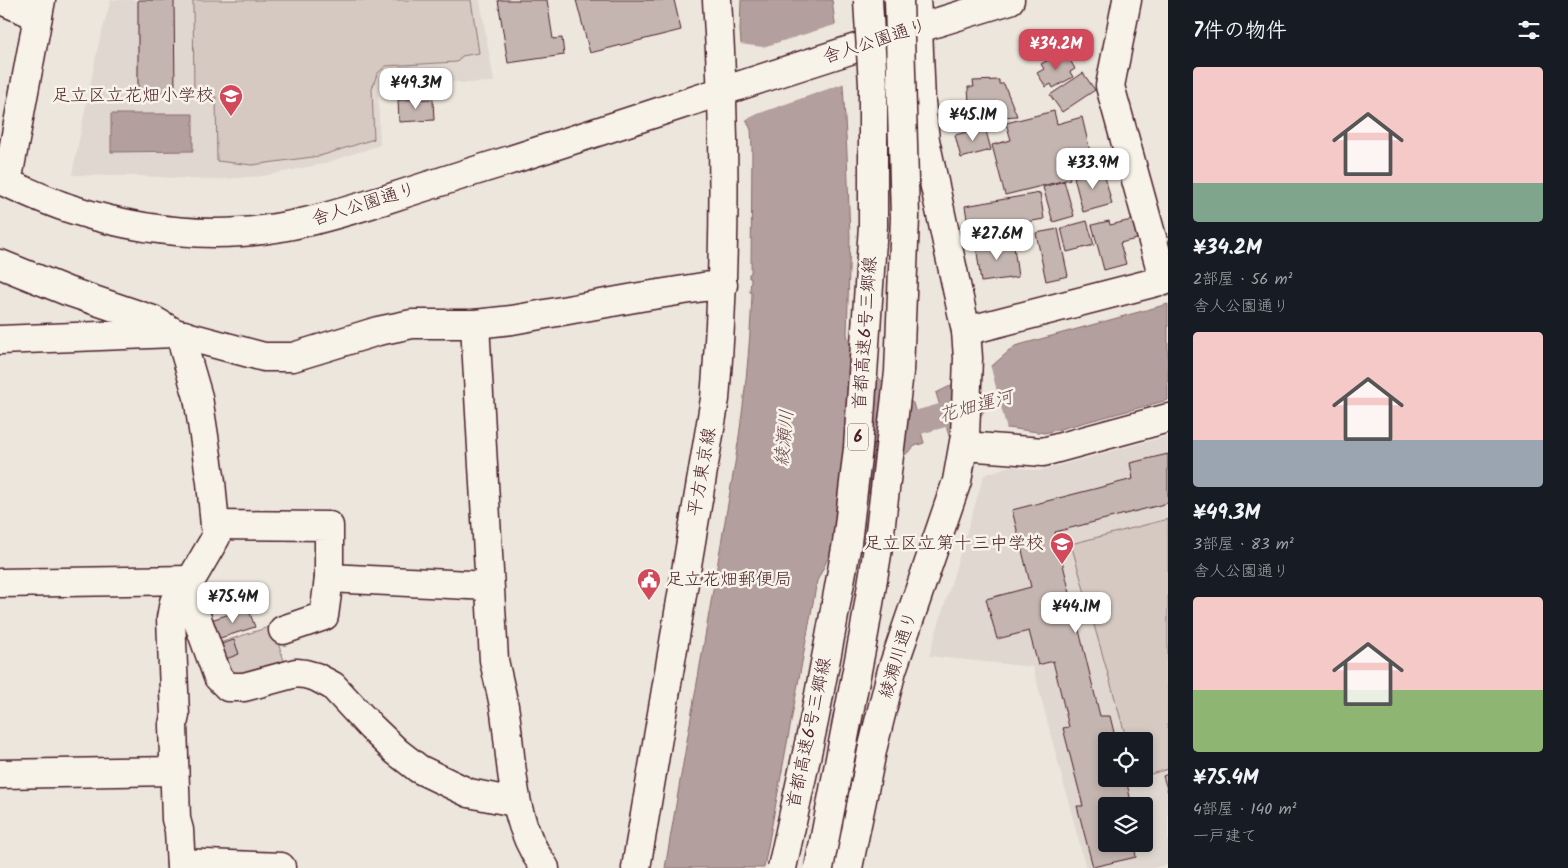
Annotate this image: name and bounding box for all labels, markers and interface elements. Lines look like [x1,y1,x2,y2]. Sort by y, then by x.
street label: 舎人公園通り [819,12,931,72]
text: 7件の物件 [1193,15,1287,48]
icon: filters [1515,16,1543,44]
pin: ¥34.2M [1015,28,1097,71]
text: ¥34.2M [1030,32,1082,57]
pin: ¥49.3M [375,68,457,110]
text: ¥49.3M [390,71,442,96]
place label: 足立区立花畑小学校 [52,82,214,111]
school or university icon: 足立区立花畑小学校 [218,83,244,117]
icon: home [1323,99,1413,189]
pin: ¥45.1M [932,100,1014,142]
text: ¥45.1M [949,103,997,128]
pin: ¥33.9M [1052,148,1134,190]
text: ¥33.9M [1067,151,1119,176]
street label: 舎人公園通り [308,175,420,235]
pin: ¥27.6M [956,218,1038,261]
text: ¥27.6M [971,222,1023,247]
text: ¥34.2M [1193,232,1262,265]
street label: 首都高速6号三郷線 [846,255,886,411]
text: 2部屋 · 56 m² [1193,267,1293,292]
text: 舎人公園通り [1193,294,1289,319]
icon: home [1323,364,1413,454]
water label: 花畑運河 [935,382,1019,431]
water label: 綾瀬川 [767,408,803,468]
road number: 6 [848,424,868,451]
street label: 平方東京線 [681,425,725,519]
text: ¥49.3M [1193,497,1260,530]
place label: 足立区立第十三中学校 [864,530,1044,559]
school or university icon: 足立区立第十三中学校 [1049,531,1075,565]
text: 3部屋 · 83 m² [1193,532,1294,557]
text: 舎人公園通り [1193,559,1289,584]
place label: 足立花畑郵便局 [666,566,792,595]
public building icon: 足立花畑郵便局 [636,567,662,601]
pin: ¥75.4M [192,582,274,624]
text: ¥75.4M [208,585,258,610]
pin: ¥44.1M [1035,592,1117,634]
text: ¥44.1M [1052,595,1100,620]
street label: 綾瀬川通り [872,608,926,702]
icon: home [1323,629,1413,719]
street label: 首都高速6号三郷線 [780,655,840,811]
map controls [1098,732,1153,852]
button: locate [1098,732,1153,787]
text: ¥75.4M [1193,762,1259,795]
button: layers [1098,797,1153,852]
text: 4部屋 · 140 m² [1193,797,1296,822]
text: 一戸建て [1193,824,1257,849]

